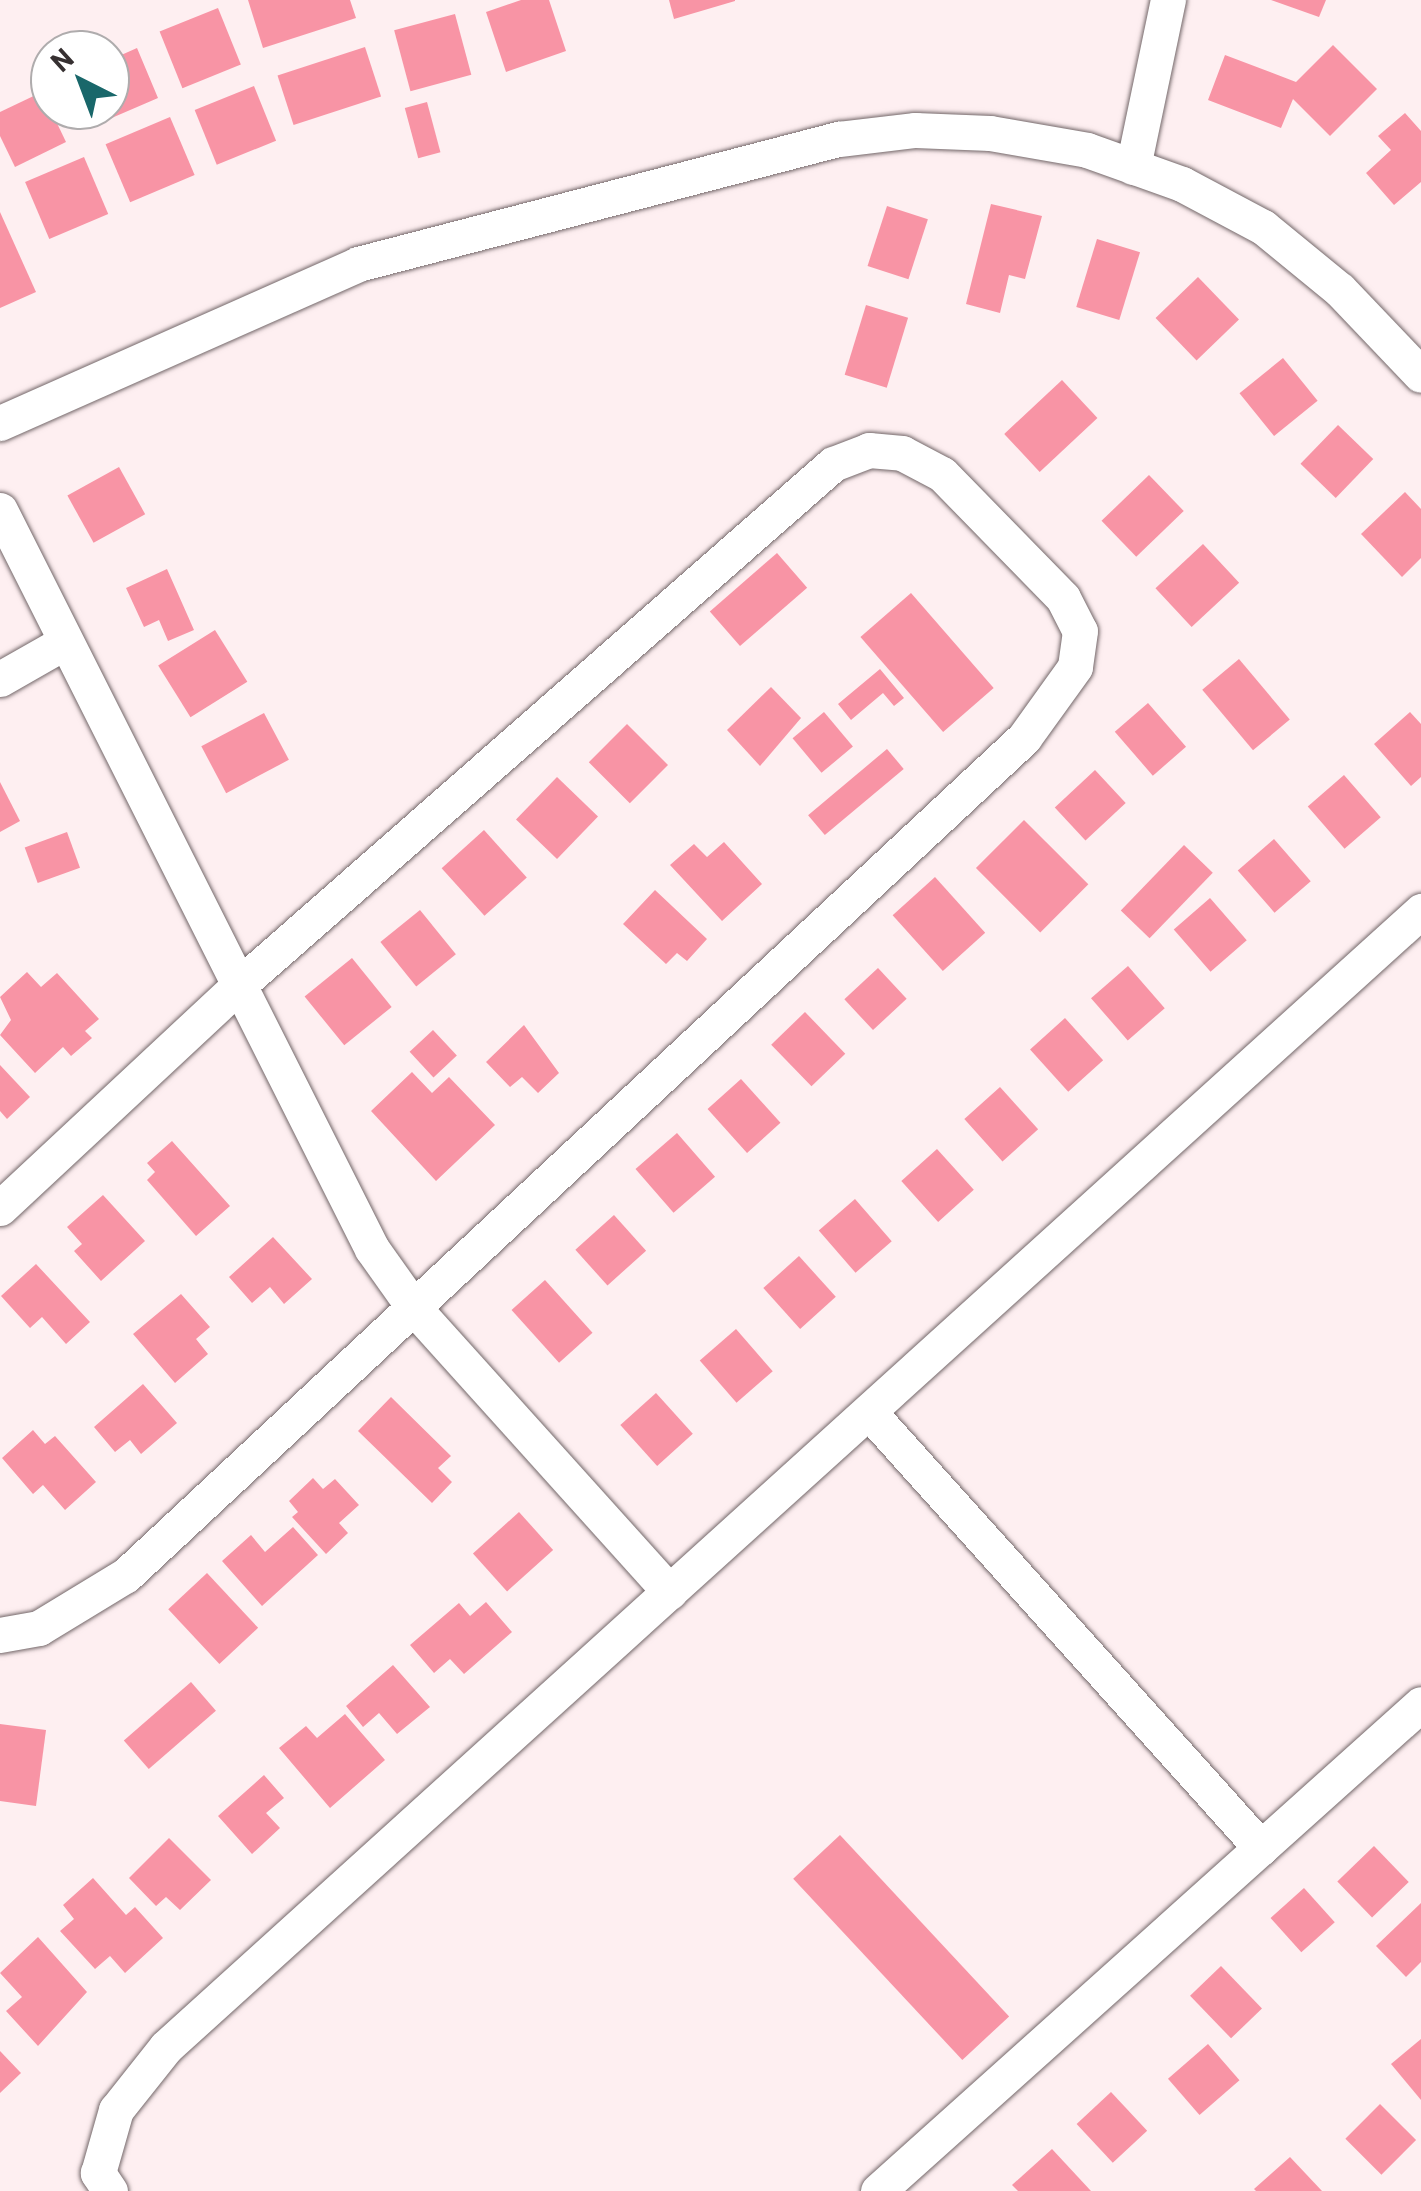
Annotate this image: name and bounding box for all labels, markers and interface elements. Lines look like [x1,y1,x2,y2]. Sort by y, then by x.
north arrow [30,30,130,130]
text: N [43,40,80,78]

